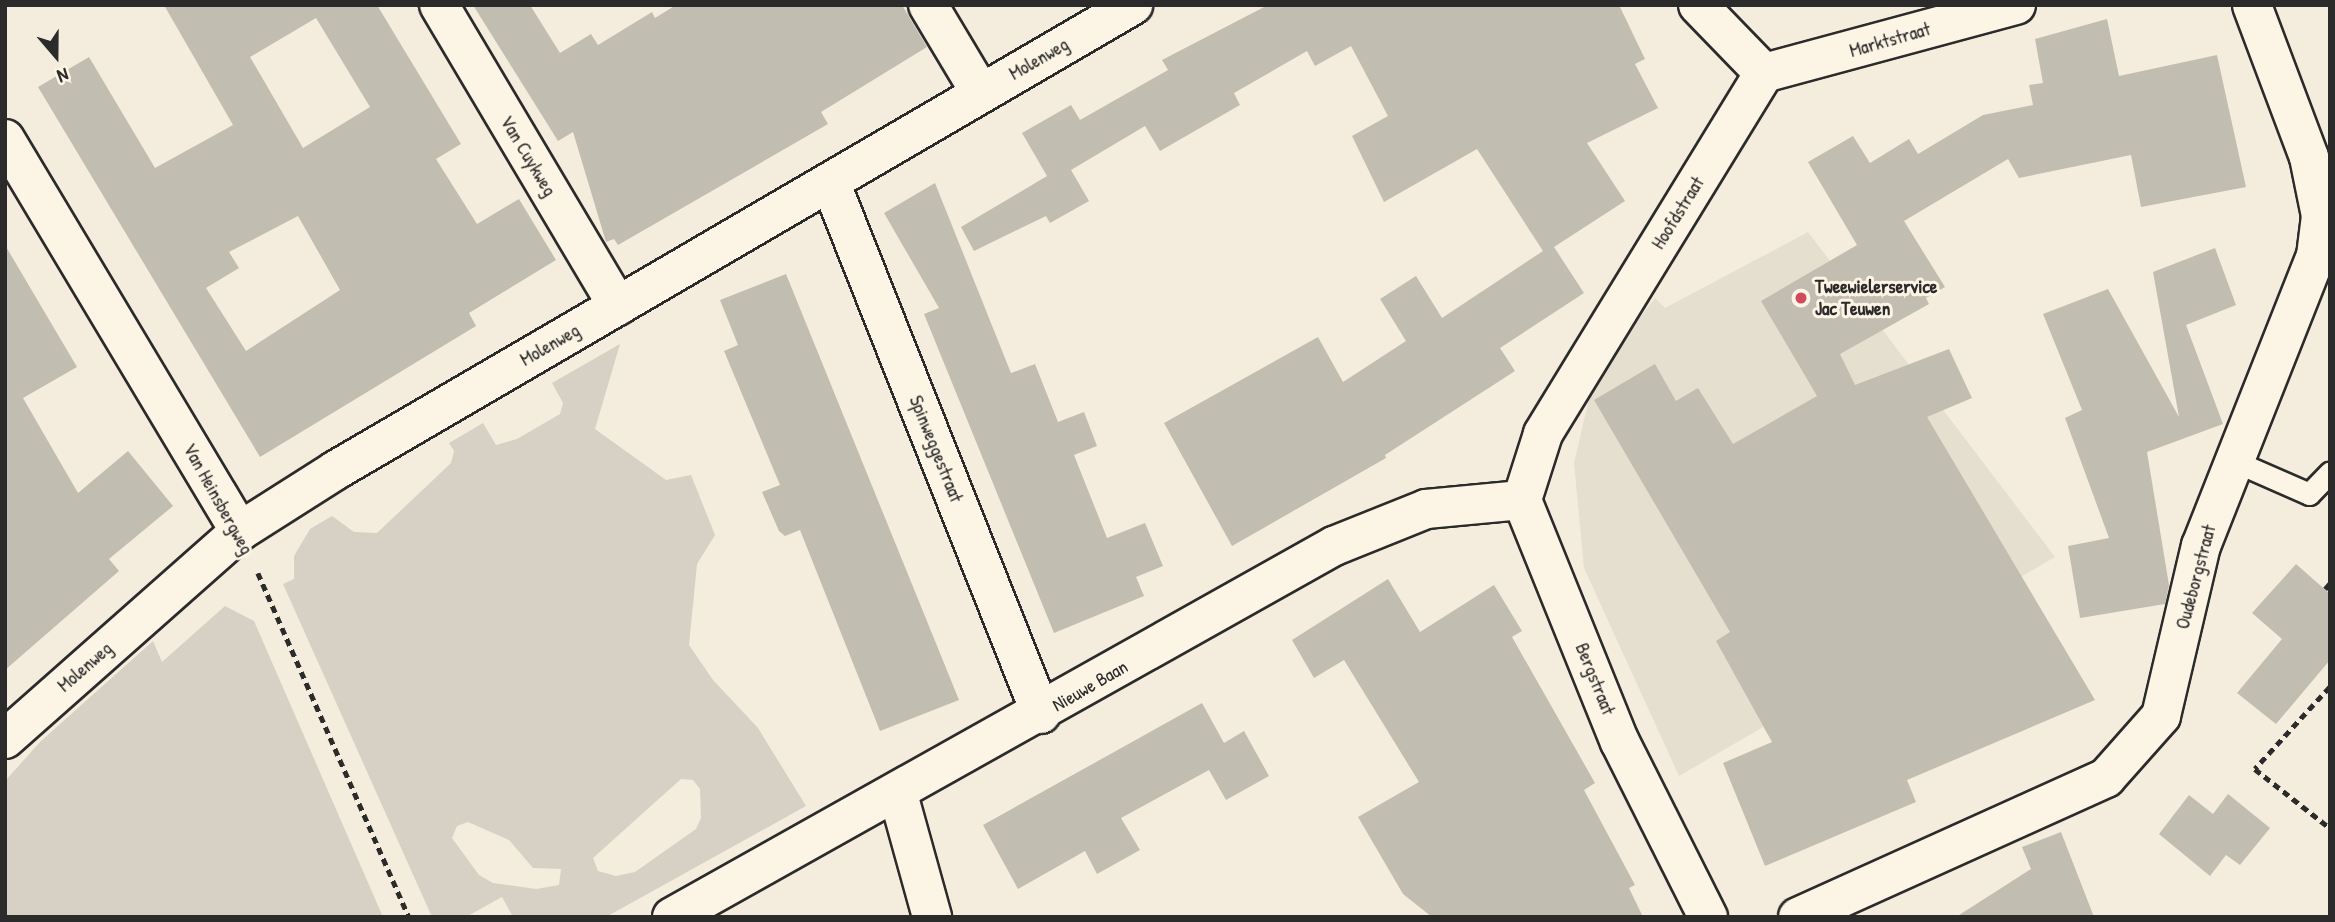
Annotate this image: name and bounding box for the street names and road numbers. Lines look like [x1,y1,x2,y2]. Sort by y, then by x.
street label: Marktstraat [1847,18,1933,62]
street label: Molenweg [1005,33,1073,85]
street label: Van Cuykweg [495,112,561,200]
street label: Hoofdstraat [1647,173,1709,253]
street label: Molenweg [516,319,584,371]
street label: Spinweggestraat [904,392,968,506]
street label: Van Heinsbergweg [178,439,258,559]
street label: Oudeborgstraat [2171,522,2221,632]
street label: Molenweg [53,637,117,697]
street label: Bergstraat [1570,640,1620,718]
street label: Nieuwe Baan [1048,655,1132,717]

